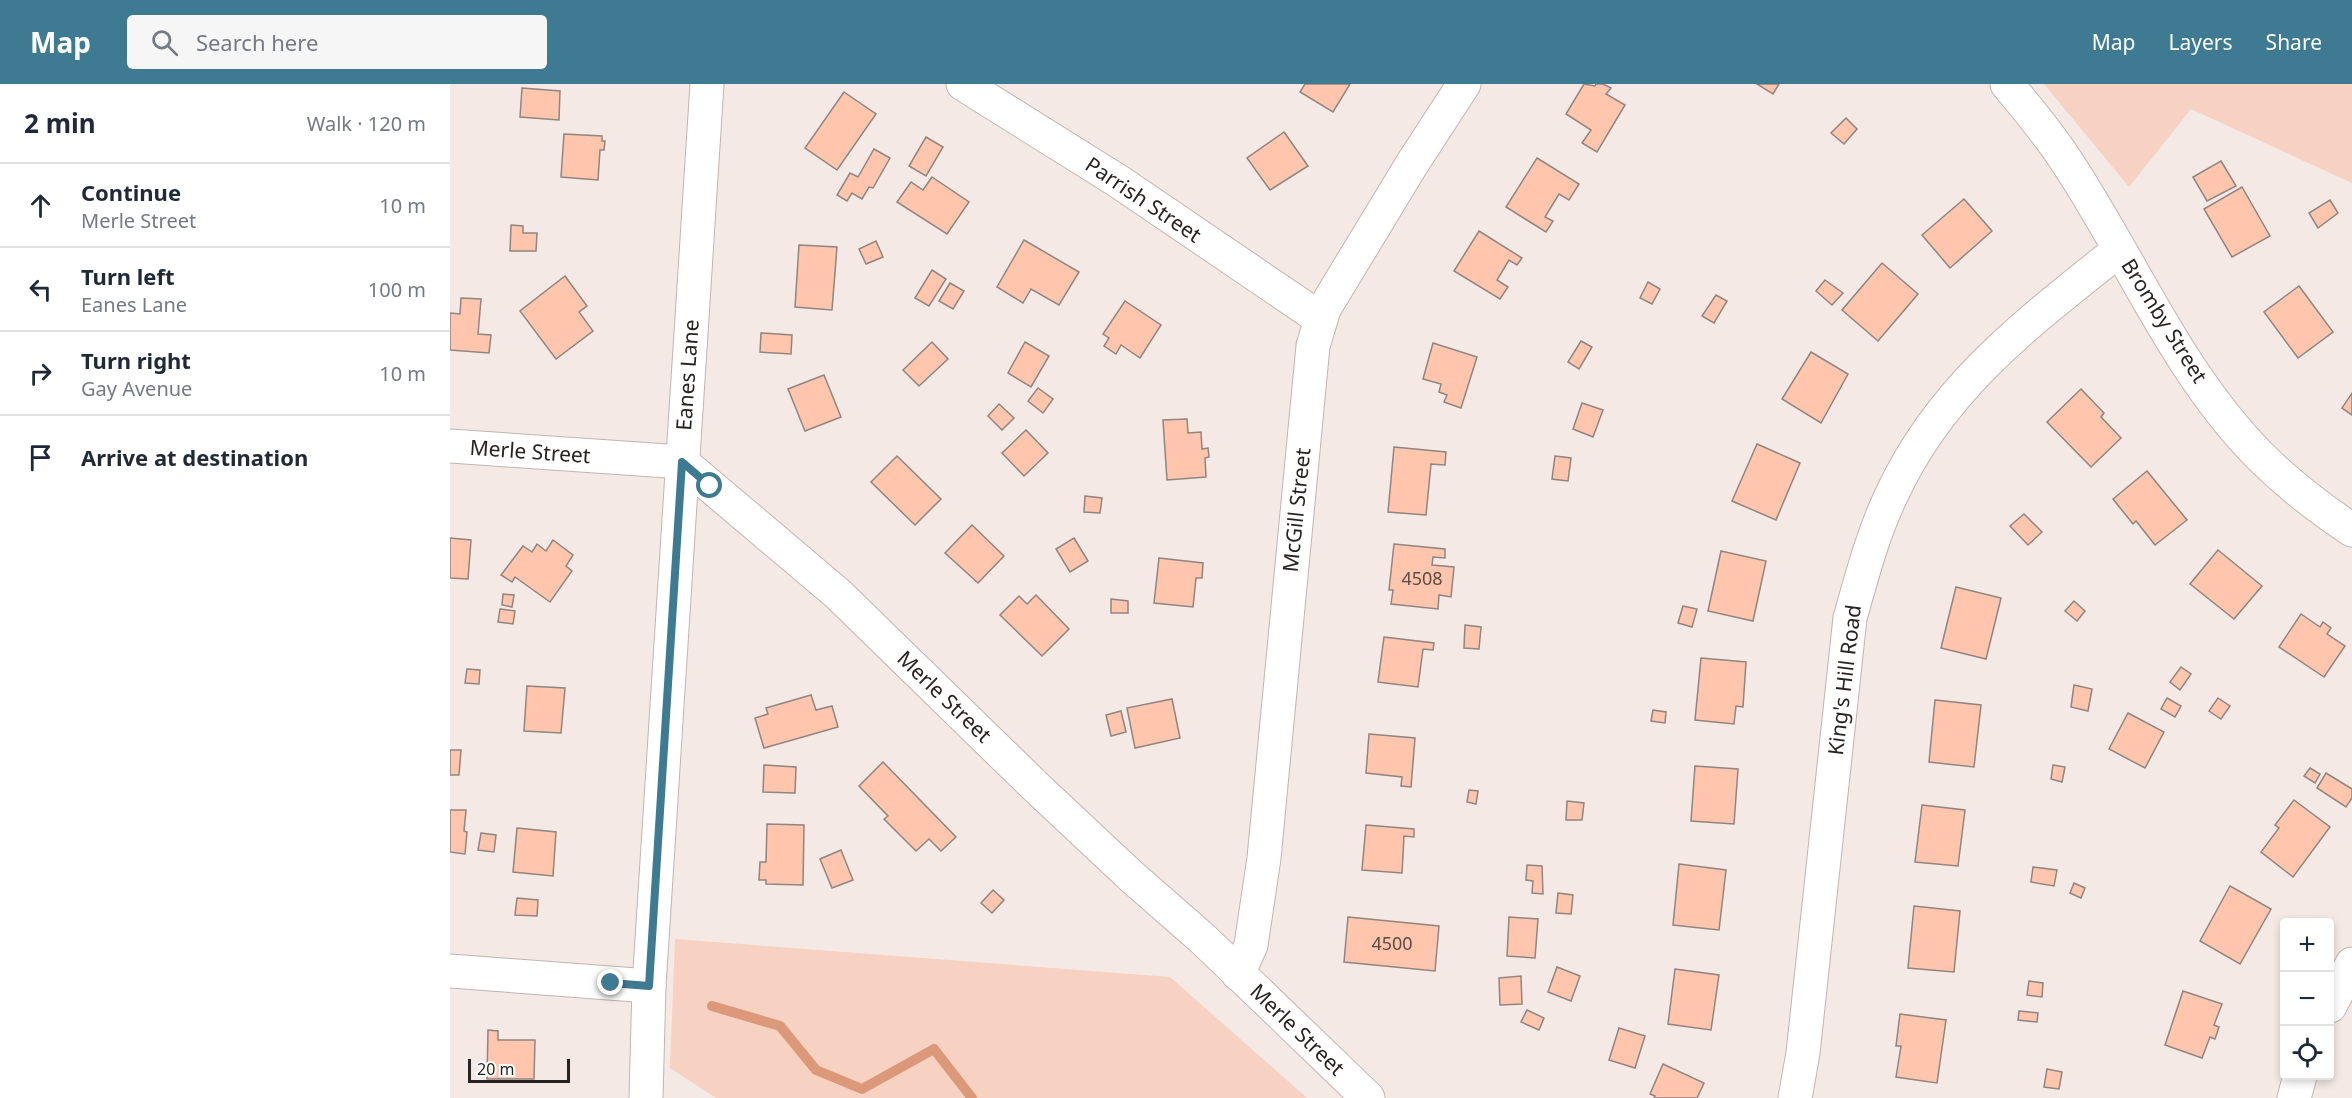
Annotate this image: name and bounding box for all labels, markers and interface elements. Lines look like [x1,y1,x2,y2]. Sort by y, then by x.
search box [127,15,547,69]
text: Map [30,23,91,61]
icon: search [148,26,181,59]
text: Search here [196,27,318,57]
text: Map [2092,28,2136,56]
text: Layers [2169,28,2233,56]
text: Share [2266,28,2322,56]
text: 2 min [24,105,96,141]
text: Walk · 120 m [307,110,426,137]
street label: Parrish Street [1080,150,1207,249]
text: Continue [81,177,181,207]
icon: ahead [24,189,57,222]
text: 10 m [379,192,426,219]
text: Merle Street [81,207,196,234]
street label: Bromby Street [2115,253,2214,388]
text: Turn left [81,261,175,291]
icon: left [24,273,57,306]
text: 100 m [368,276,426,303]
text: Eanes Lane [81,291,187,318]
street label: Eanes Lane [669,318,705,431]
text: Turn right [81,345,191,375]
icon: right [24,357,57,390]
text: 10 m [379,360,426,387]
text: Gay Avenue [81,375,192,402]
street label: Merle Street [469,433,592,469]
icon: arrive [24,441,57,474]
text: Arrive at destination [81,442,308,472]
street label: McGill Street [1276,446,1316,573]
route start [696,472,722,498]
house number: 4508 [1401,566,1443,590]
street label: King's Hill Road [1821,603,1867,757]
street label: Merle Street [891,644,998,749]
map controls [2280,918,2334,1080]
button: + [2280,918,2334,972]
house number: 4500 [1371,931,1413,955]
route end [597,969,623,995]
button: − [2280,972,2334,1026]
street label: Merle Street [1244,977,1351,1082]
button: locate [2280,1026,2334,1080]
scale bar [468,1056,570,1084]
text: 20 m [477,1058,514,1080]

